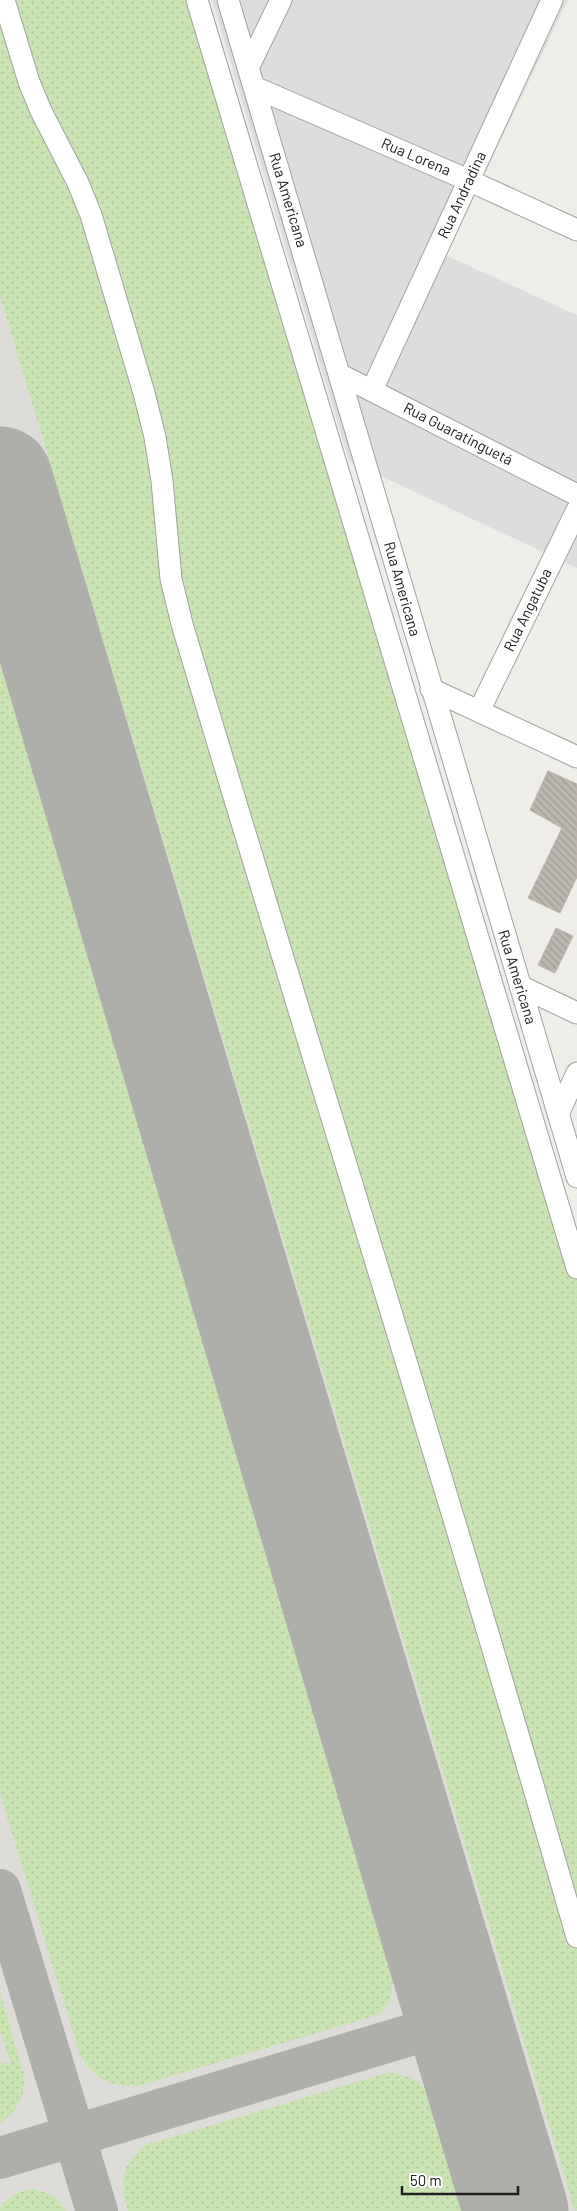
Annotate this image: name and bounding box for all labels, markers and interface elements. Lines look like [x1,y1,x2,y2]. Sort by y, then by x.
street label: Rua Lorena [379,133,454,179]
street label: Rua Andradina [433,148,489,241]
street label: Rua Americana [266,150,312,249]
street label: Rua Guaratinguetá [401,398,516,468]
street label: Rua Americana [381,539,425,638]
street label: Rua Angatuba [499,565,555,654]
street label: Rua Americana [495,927,541,1026]
scale bar [402,2164,518,2196]
text: 50 m [410,2171,442,2189]

